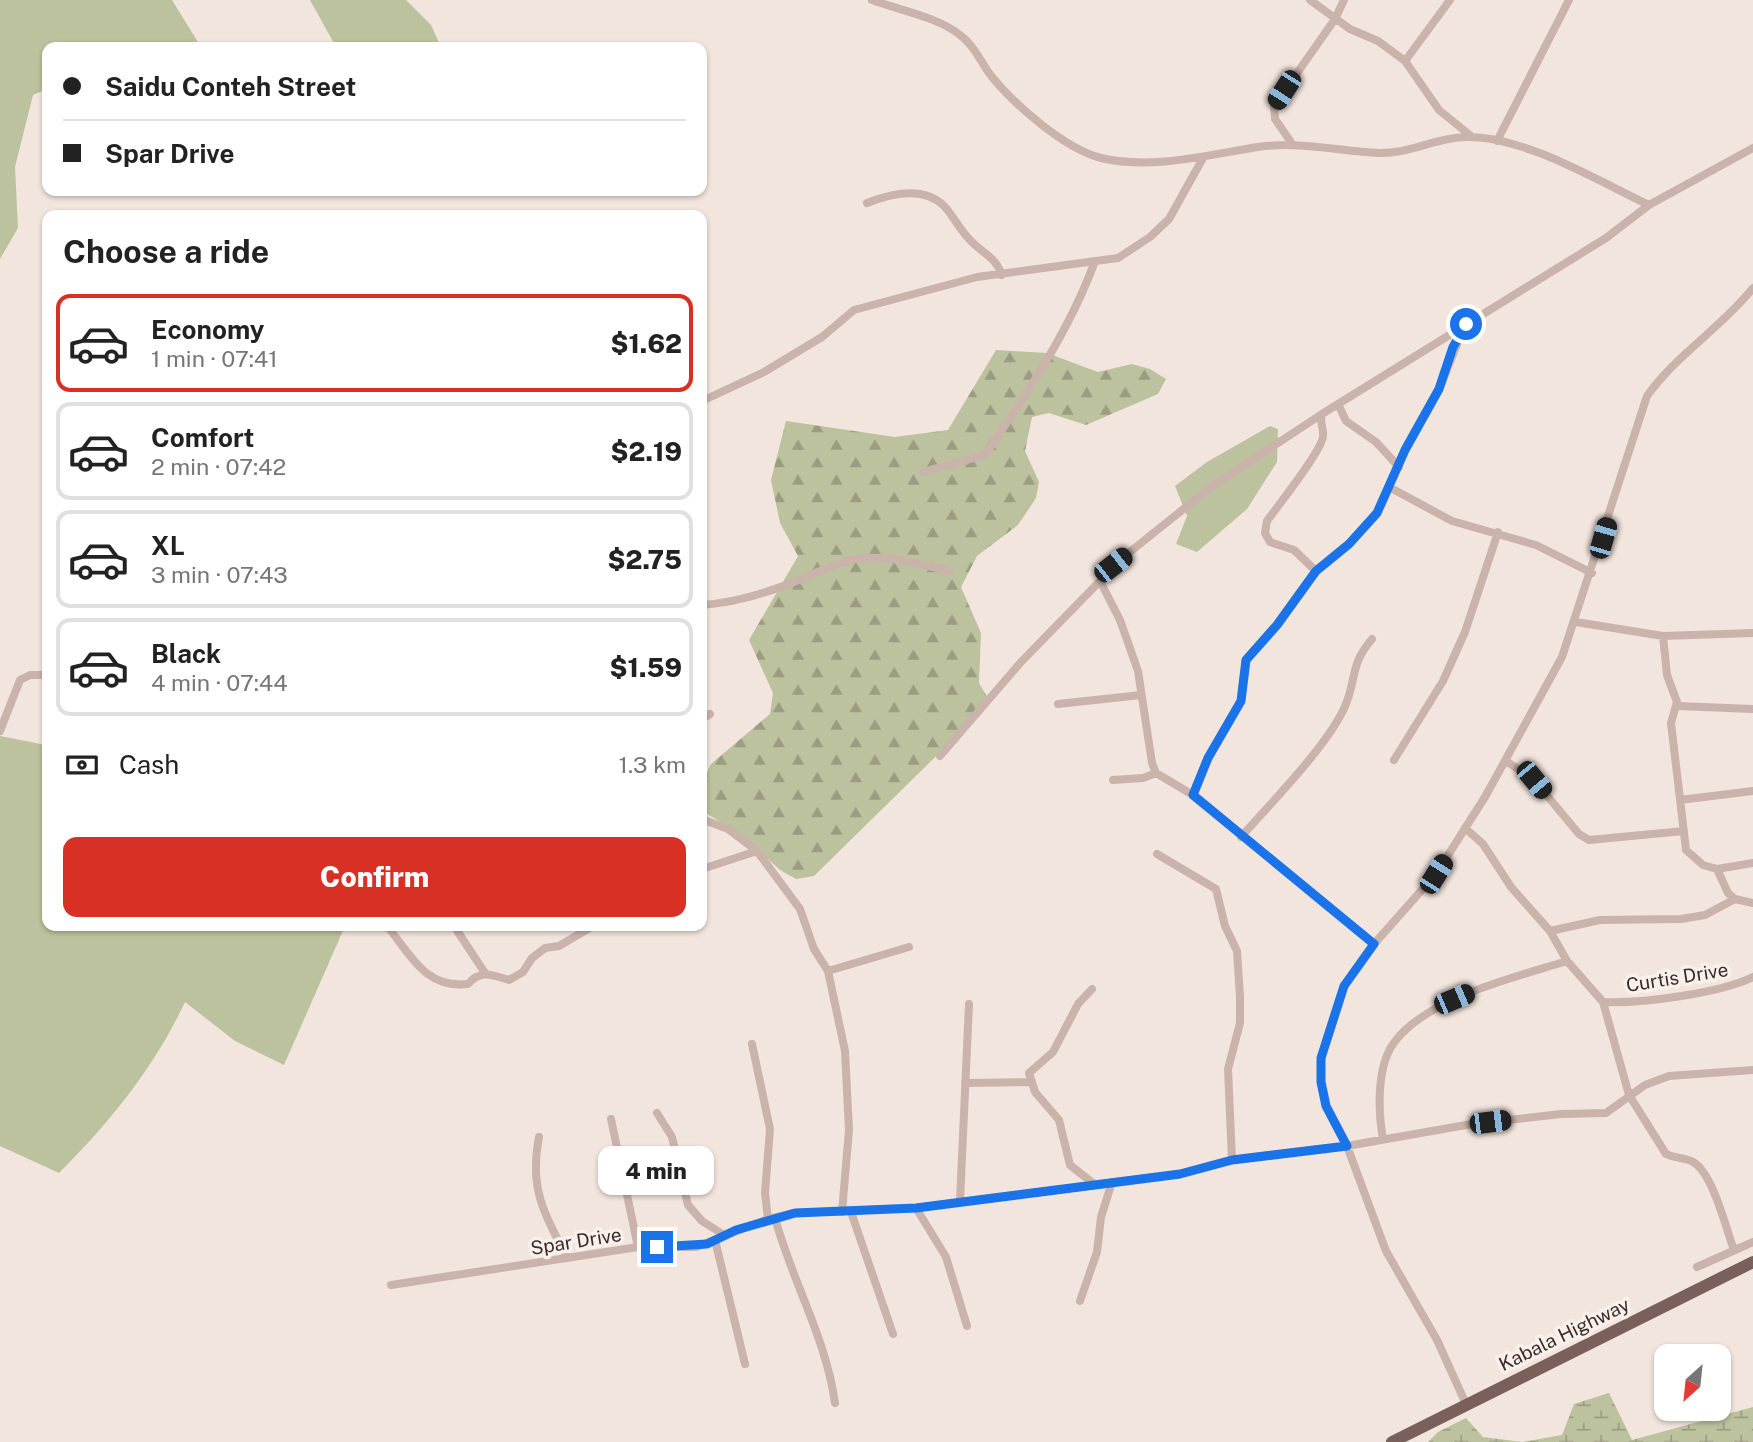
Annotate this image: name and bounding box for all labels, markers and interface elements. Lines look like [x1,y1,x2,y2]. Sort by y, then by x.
car [1264,67,1305,113]
text: Saidu Conteh Street [105,71,356,102]
text: Spar Drive [105,138,235,169]
text: Choose a ride [63,233,269,270]
route start [1450,308,1482,340]
icon: car [67,312,130,375]
text: Economy [151,314,264,345]
text: $1.62 [611,328,682,359]
text: 1 min · 07:41 [151,345,278,372]
icon: car [67,420,130,483]
text: Comfort [151,422,254,453]
text: $2.19 [611,436,682,467]
text: 2 min · 07:42 [151,453,286,480]
car [1588,515,1619,561]
icon: car [67,528,130,591]
text: XL [151,530,185,561]
text: $2.75 [607,544,682,575]
car [1090,544,1137,586]
text: 3 min · 07:43 [151,561,288,588]
icon: car [67,636,130,699]
text: Black [151,638,221,669]
text: $1.59 [610,652,682,683]
text: 4 min · 07:44 [151,669,288,696]
icon: cash [63,746,101,784]
text: Cash [119,749,179,780]
text: 1.3 km [619,751,686,778]
car [1513,757,1556,803]
button: Confirm [63,837,686,917]
car [1416,851,1457,897]
street label: Curtis Drive [1624,958,1730,996]
car [1431,981,1478,1017]
car [1468,1109,1513,1135]
callout: 4 min [599,1146,715,1194]
text: 4 min [625,1157,687,1184]
street label: Spar Drive [529,1223,623,1259]
route end [641,1231,673,1263]
street label: Kabala Highway [1495,1293,1633,1375]
north arrow [1654,1344,1731,1421]
map controls [1654,1344,1731,1421]

